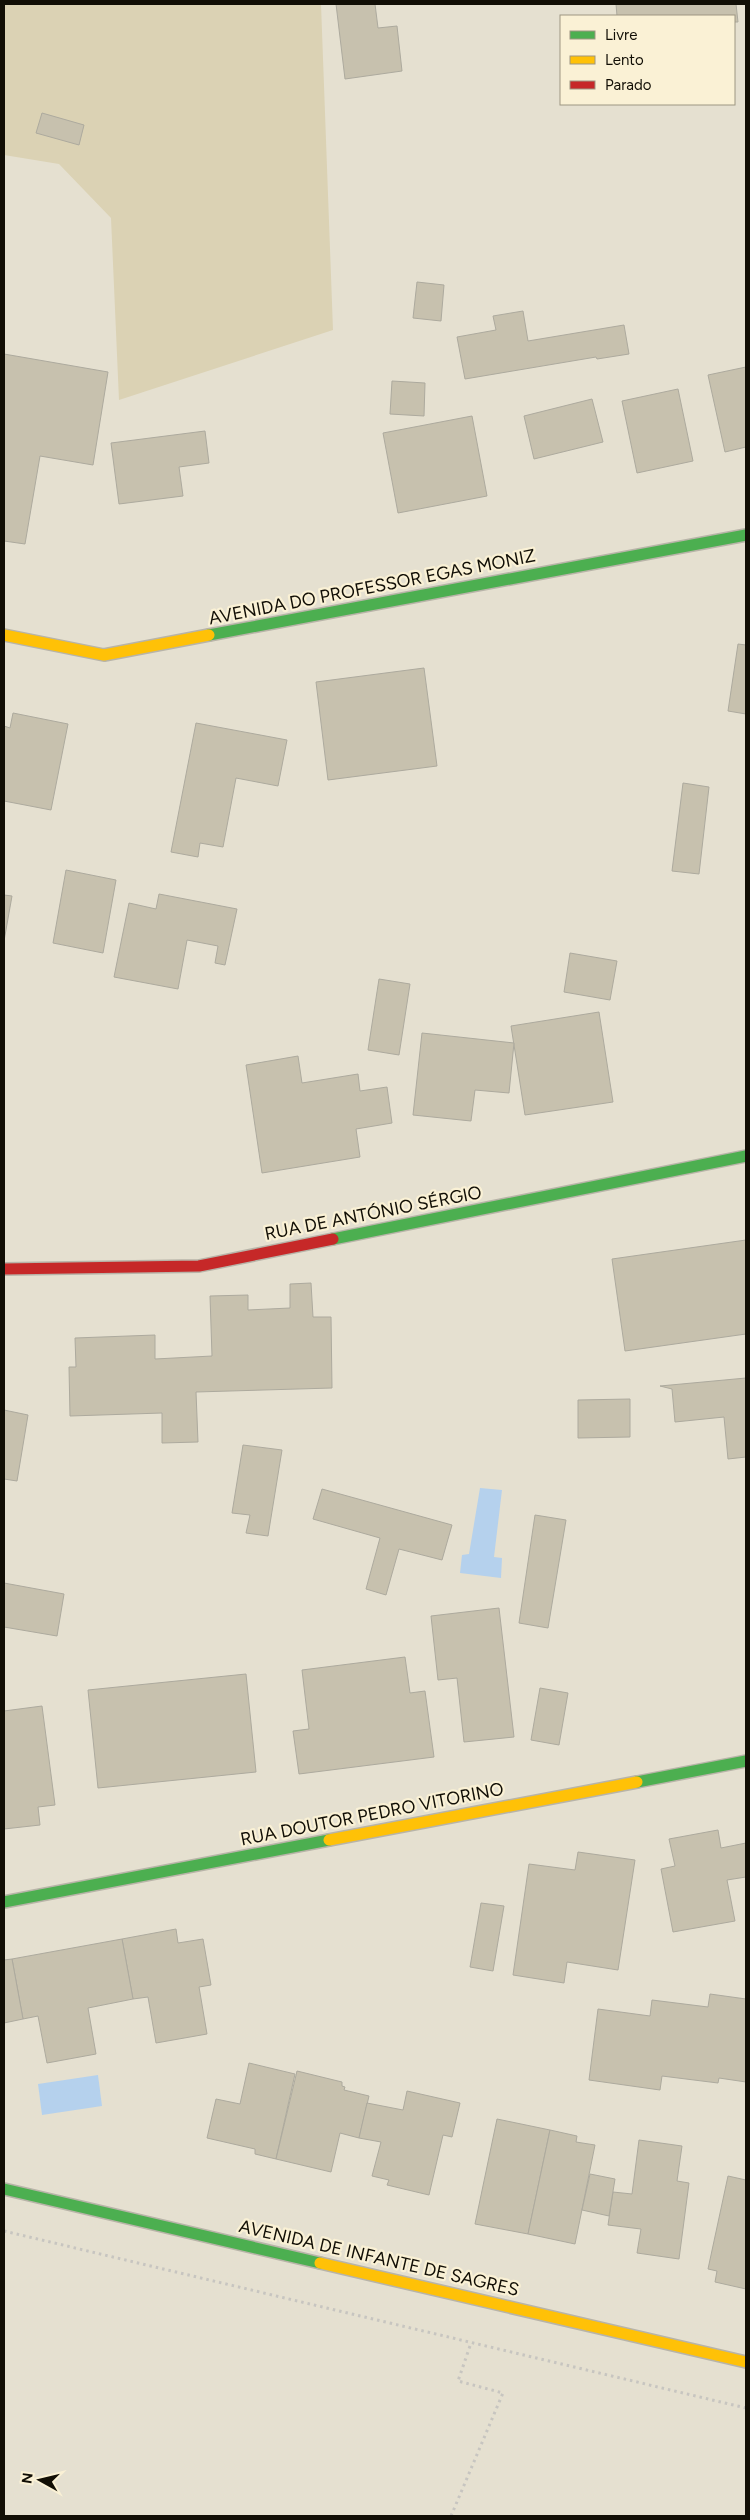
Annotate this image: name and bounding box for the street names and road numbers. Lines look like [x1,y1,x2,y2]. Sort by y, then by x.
street label: AVENIDA DO PROFESSOR EGAS MONIZ [207,544,537,630]
street label: RUA DE ANTÓNIO SÉRGIO [263,1181,483,1245]
street label: RUA DOUTOR PEDRO VITORINO [239,1778,505,1850]
street label: AVENIDA DE INFANTE DE SAGRES [237,2215,521,2301]

